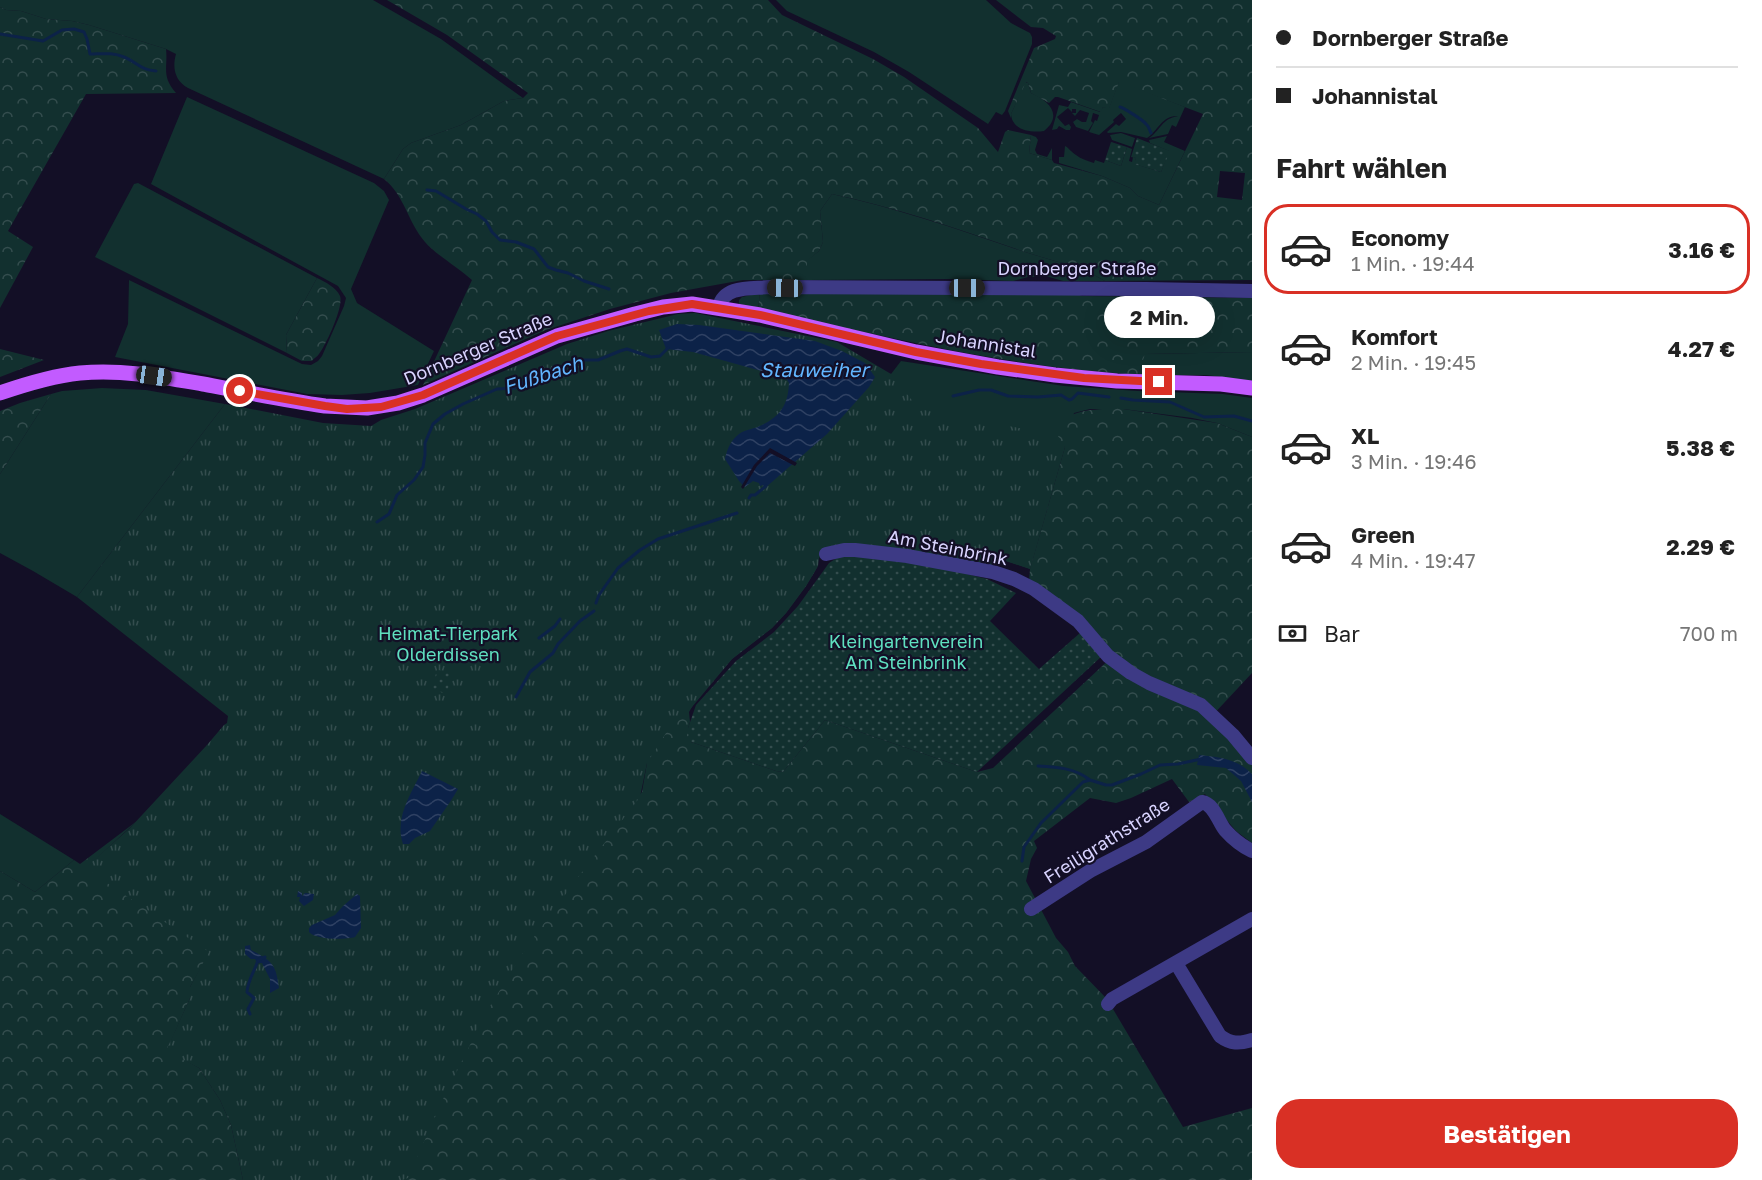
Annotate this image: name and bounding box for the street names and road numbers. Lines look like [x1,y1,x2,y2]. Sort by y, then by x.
street label: Dornberger Straße [997,257,1157,279]
street label: Dornberger Straße [400,307,555,389]
street label: Johannistal [934,324,1038,362]
street label: Am Steinbrink [887,525,1010,569]
street label: Freiligrathstraße [1039,793,1173,888]

